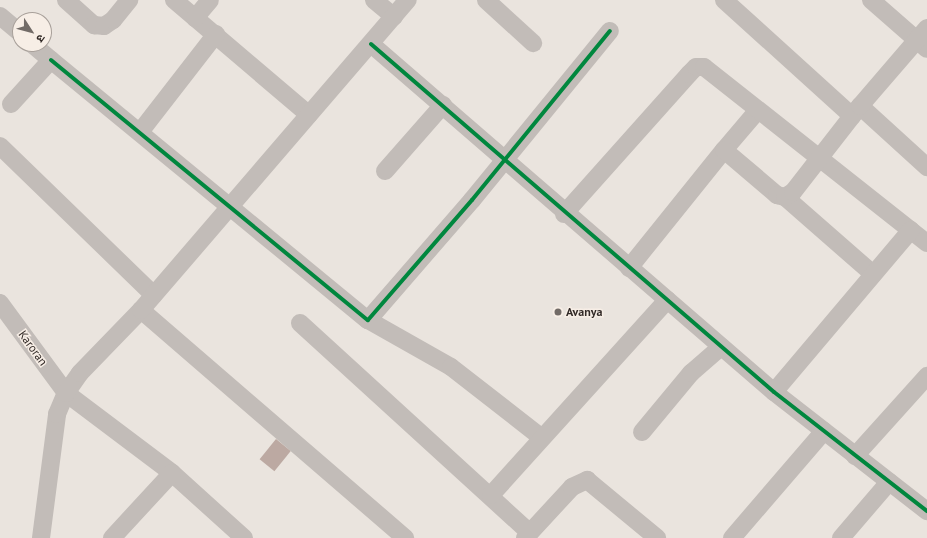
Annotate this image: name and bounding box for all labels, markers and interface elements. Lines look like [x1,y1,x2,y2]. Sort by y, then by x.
north arrow [12,12,52,52]
text: उ [33,32,48,45]
place label: Avanya [566,305,603,319]
marker: Avanya [553,307,563,317]
street label: Karoran [15,328,51,368]

